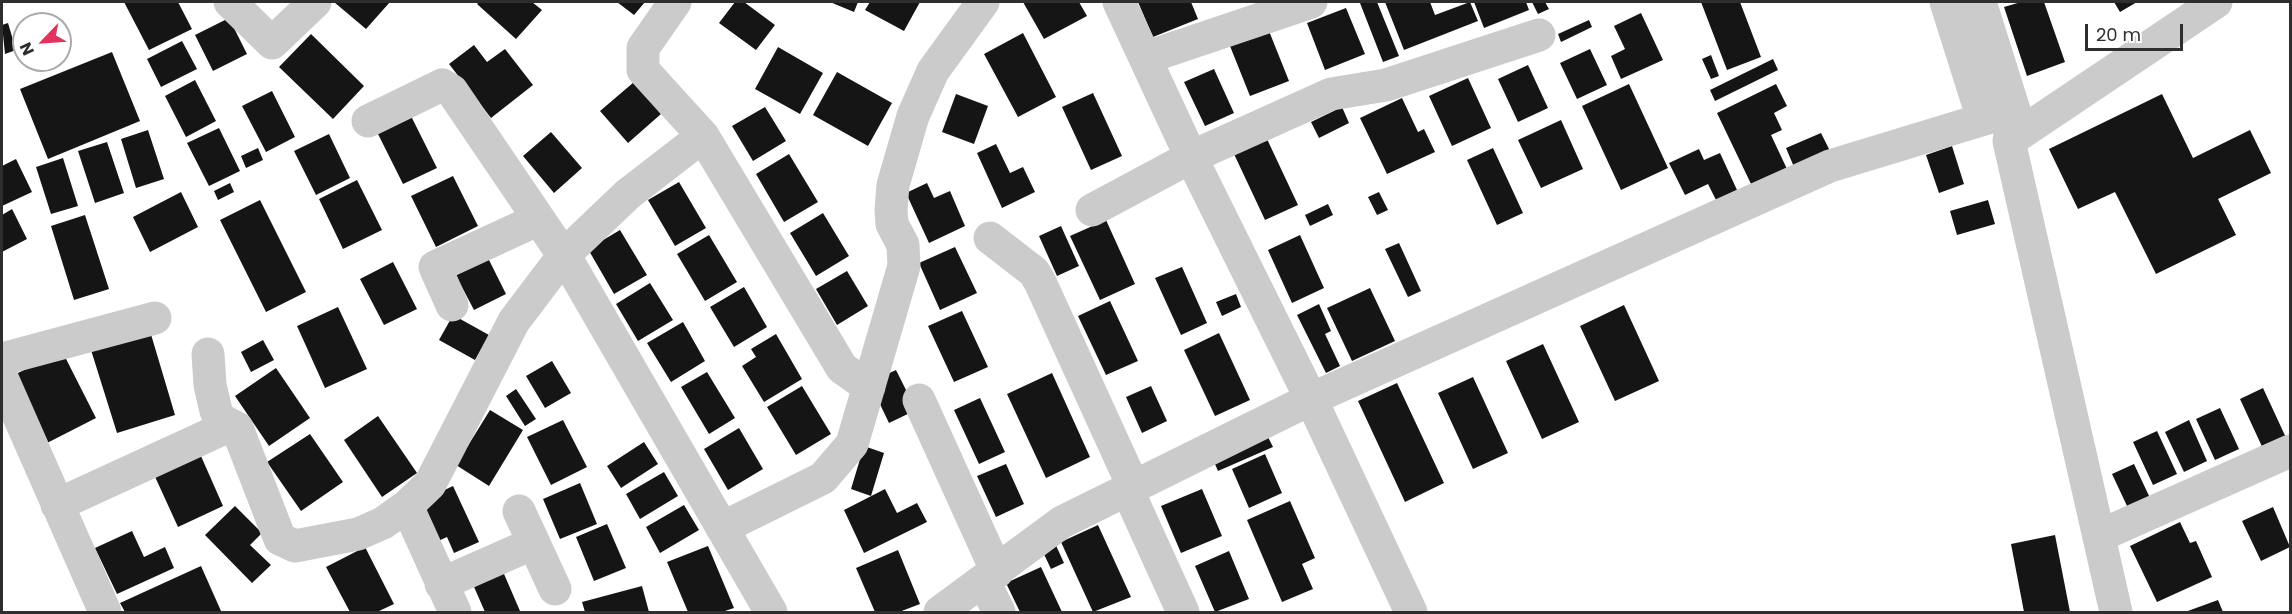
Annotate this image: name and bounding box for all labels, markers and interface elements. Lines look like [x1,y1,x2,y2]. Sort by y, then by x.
north arrow [12,12,72,72]
scale bar [2088,12,2186,50]
text: 20 m [2096,22,2141,47]
text: N [14,39,40,59]

